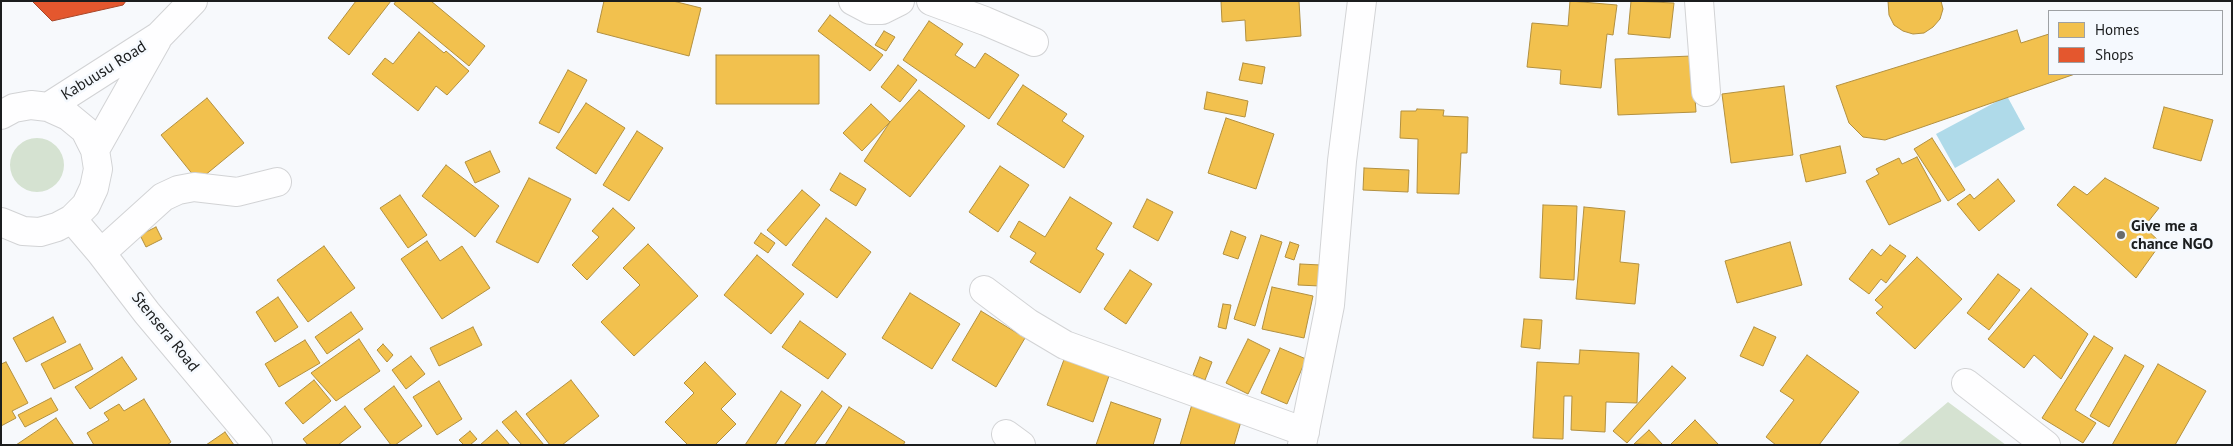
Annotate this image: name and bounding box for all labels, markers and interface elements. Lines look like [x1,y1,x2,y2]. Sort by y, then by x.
legend [2048,10,2223,75]
text: Homes [2095,20,2139,39]
street label: Kabuusu Road [58,37,150,105]
text: Shops [2095,45,2134,64]
place label: Give me a chance NGO [2131,216,2213,254]
marker: Give me a chance NGO [2115,229,2127,241]
street label: Stensera Road [127,288,203,376]

